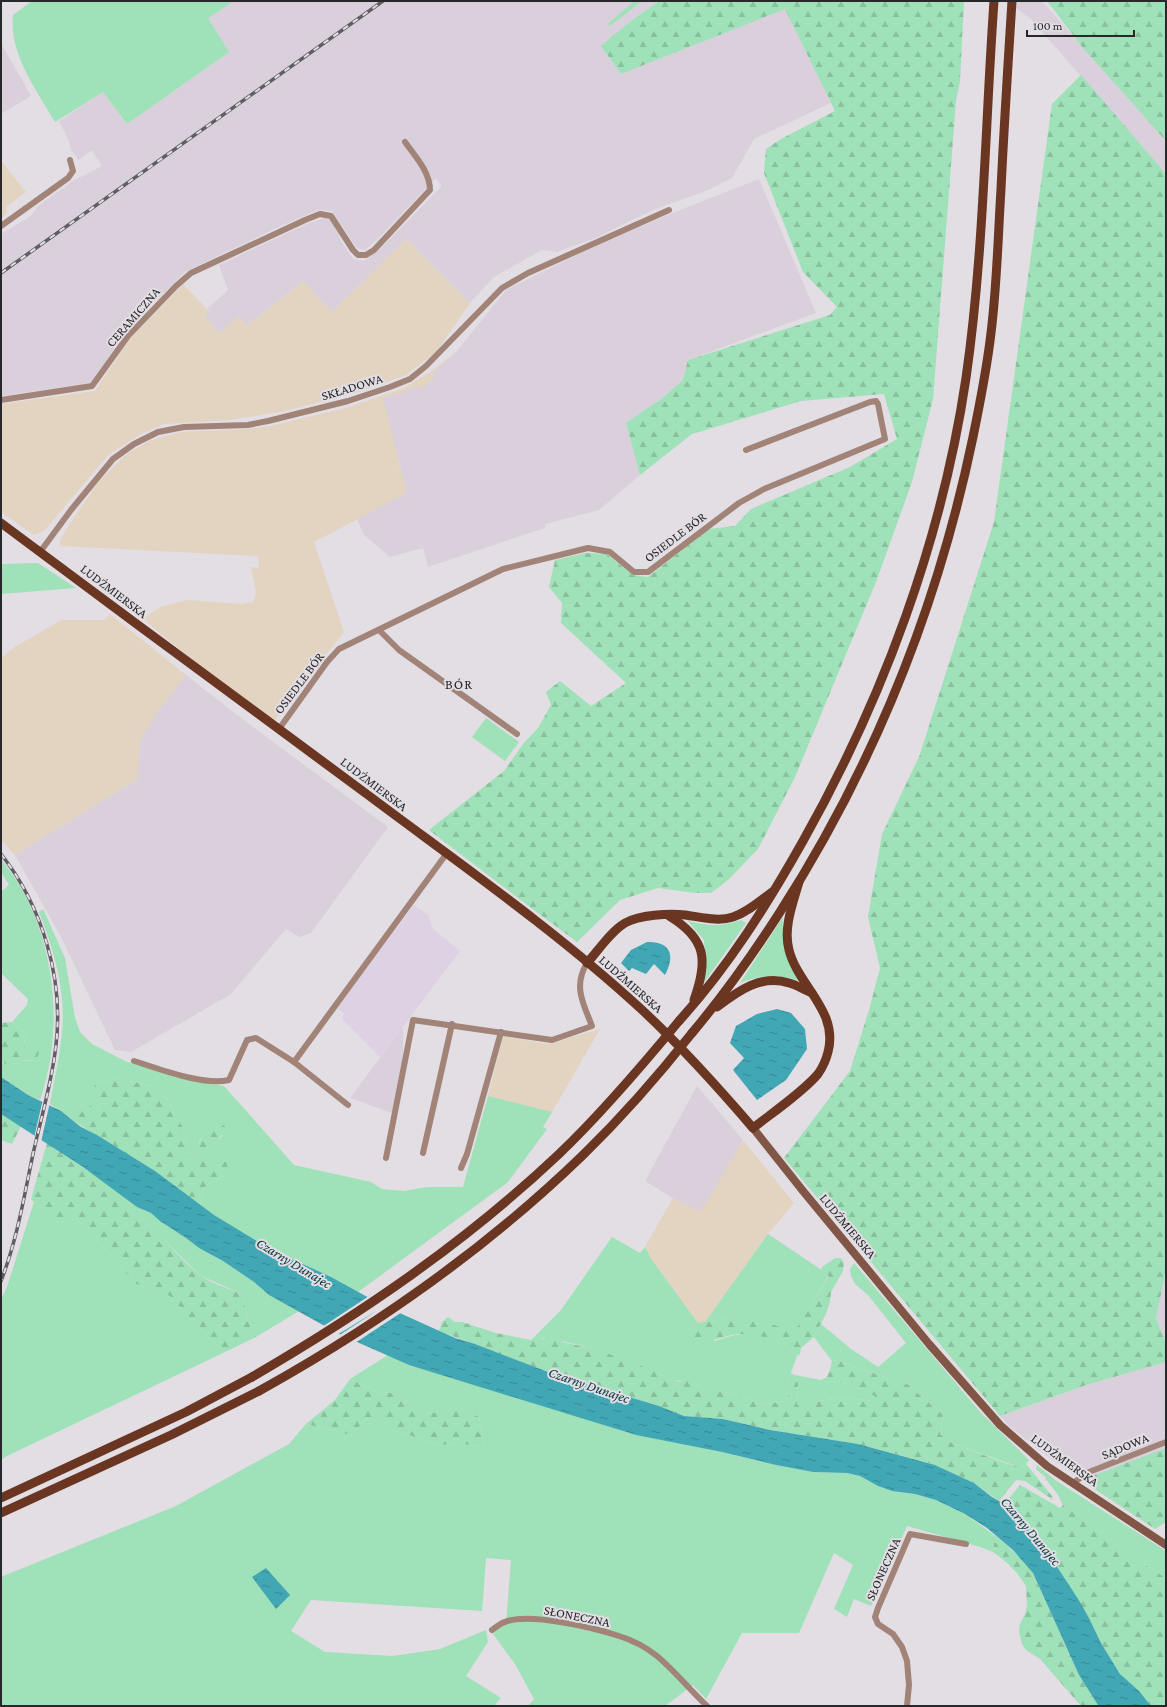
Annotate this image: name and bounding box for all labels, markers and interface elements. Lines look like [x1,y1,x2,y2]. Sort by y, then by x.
scale bar [1027,12,1134,38]
text: 100 m [1033,19,1063,33]
street label: CERAMICZNA [103,284,163,350]
street label: SKŁADOWA [319,370,385,403]
street label: OSIEDLE BÓR [641,508,709,565]
street label: LUDŹMIERSKA [78,561,151,621]
street label: OSIEDLE BÓR [271,649,328,717]
district label: BÓR [445,676,473,692]
street label: LUDŹMIERSKA [338,754,411,814]
street label: LUDŹMIERSKA [596,952,666,1016]
street label: LUDŹMIERSKA [817,1191,880,1262]
water label: Czarny Dunajec [253,1234,335,1293]
water label: Czarny Dunajec [546,1364,632,1408]
street label: SĄDOWA [1099,1430,1151,1462]
street label: LUDŹMIERSKA [1028,1431,1102,1490]
water label: Czarny Dunajec [997,1494,1065,1570]
street label: SŁONECZNA [863,1535,904,1603]
street label: SŁONECZNA [543,1602,612,1630]

